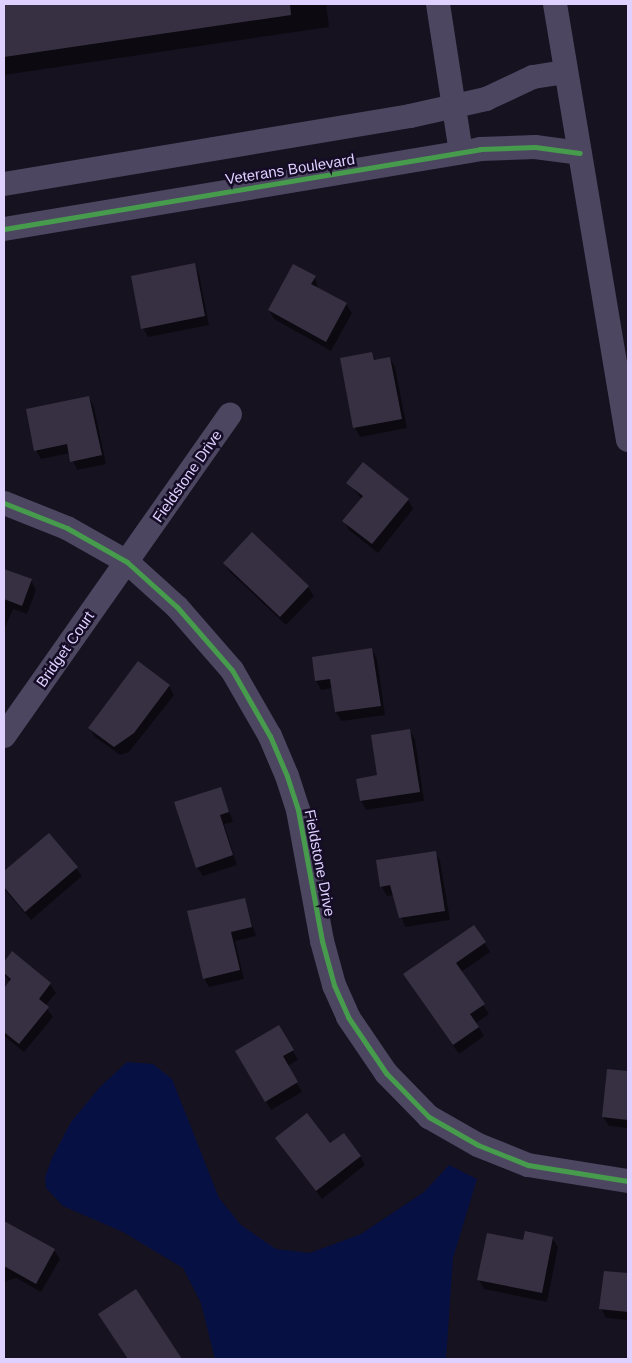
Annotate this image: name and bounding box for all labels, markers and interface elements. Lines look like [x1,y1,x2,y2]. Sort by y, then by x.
street label: Veterans Boulevard [224,150,356,188]
street label: Fieldstone Drive [149,426,225,526]
street label: Bridget Court [32,608,98,690]
street label: Fieldstone Drive [301,808,339,918]

